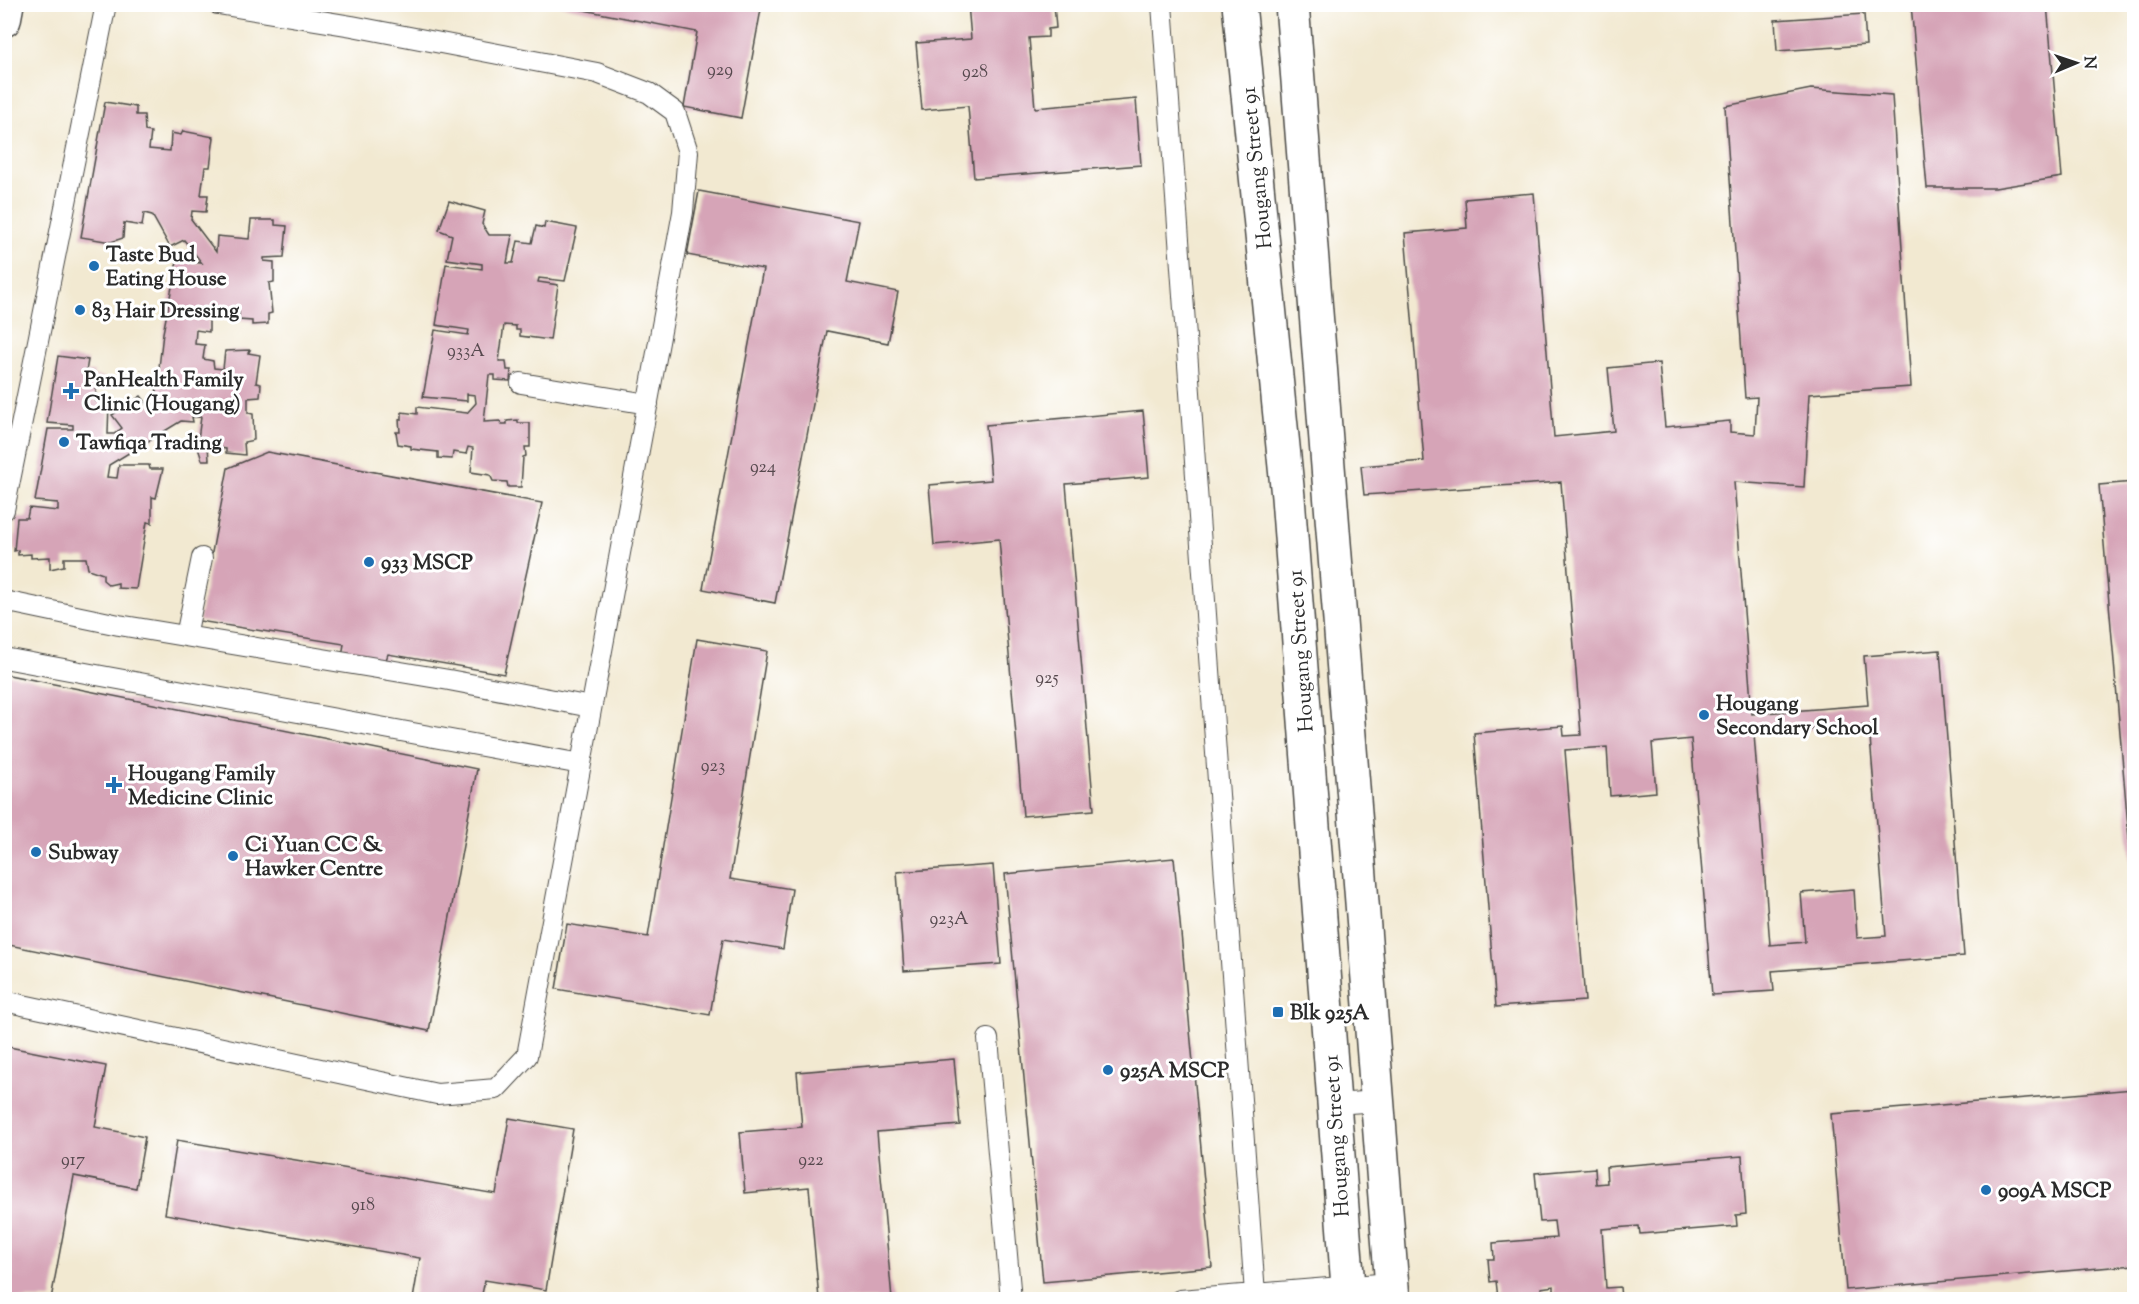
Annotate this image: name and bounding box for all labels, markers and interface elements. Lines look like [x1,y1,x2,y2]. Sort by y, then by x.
north arrow [2046,33,2106,93]
text: N [2077,56,2100,70]
house number: 929 [707,58,733,84]
house number: 928 [962,60,988,86]
street label: Hougang Street 91 [1235,85,1281,250]
place label: Taste Bud Eating House [106,241,227,295]
marker: Taste Bud Eating House [87,259,101,273]
place label: 83 Hair Dressing [92,297,240,327]
marker: 83 Hair Dressing [73,303,87,317]
house number: 933A [447,339,485,365]
place label: PanHealth Family Clinic (Hougang) [84,366,244,420]
marker: PanHealth Family Clinic (Hougang) [62,382,80,400]
place label: Tawfiqa Trading [76,429,222,459]
marker: Tawfiqa Trading [57,435,71,449]
house number: 924 [750,455,776,481]
place label: 933 MSCP [381,549,473,579]
marker: 933 MSCP [362,555,376,569]
street label: Hougang Street 91 [1281,568,1323,733]
house number: 925 [1035,666,1059,692]
place label: Hougang Secondary School [1716,690,1878,744]
marker: Hougang Secondary School [1697,708,1711,722]
house number: 923 [701,754,725,780]
place label: Hougang Family Medicine Clinic [128,760,276,814]
marker: Hougang Family Medicine Clinic [105,776,123,794]
place label: Ci Yuan CC & Hawker Centre [245,831,384,885]
place label: Subway [48,839,119,869]
marker: Subway [29,845,43,859]
marker: Ci Yuan CC & Hawker Centre [226,849,240,863]
house number: 923A [929,907,969,933]
place label: Blk 925A [1290,999,1370,1029]
marker: Blk 925A [1271,1005,1285,1019]
street label: Hougang Street 91 [1317,1053,1359,1218]
place label: 925A MSCP [1120,1057,1229,1087]
marker: 925A MSCP [1101,1063,1115,1077]
house number: 917 [61,1148,85,1174]
house number: 922 [798,1148,824,1174]
place label: 909A MSCP [1998,1177,2111,1207]
marker: 909A MSCP [1979,1183,1993,1197]
house number: 918 [351,1193,375,1219]

